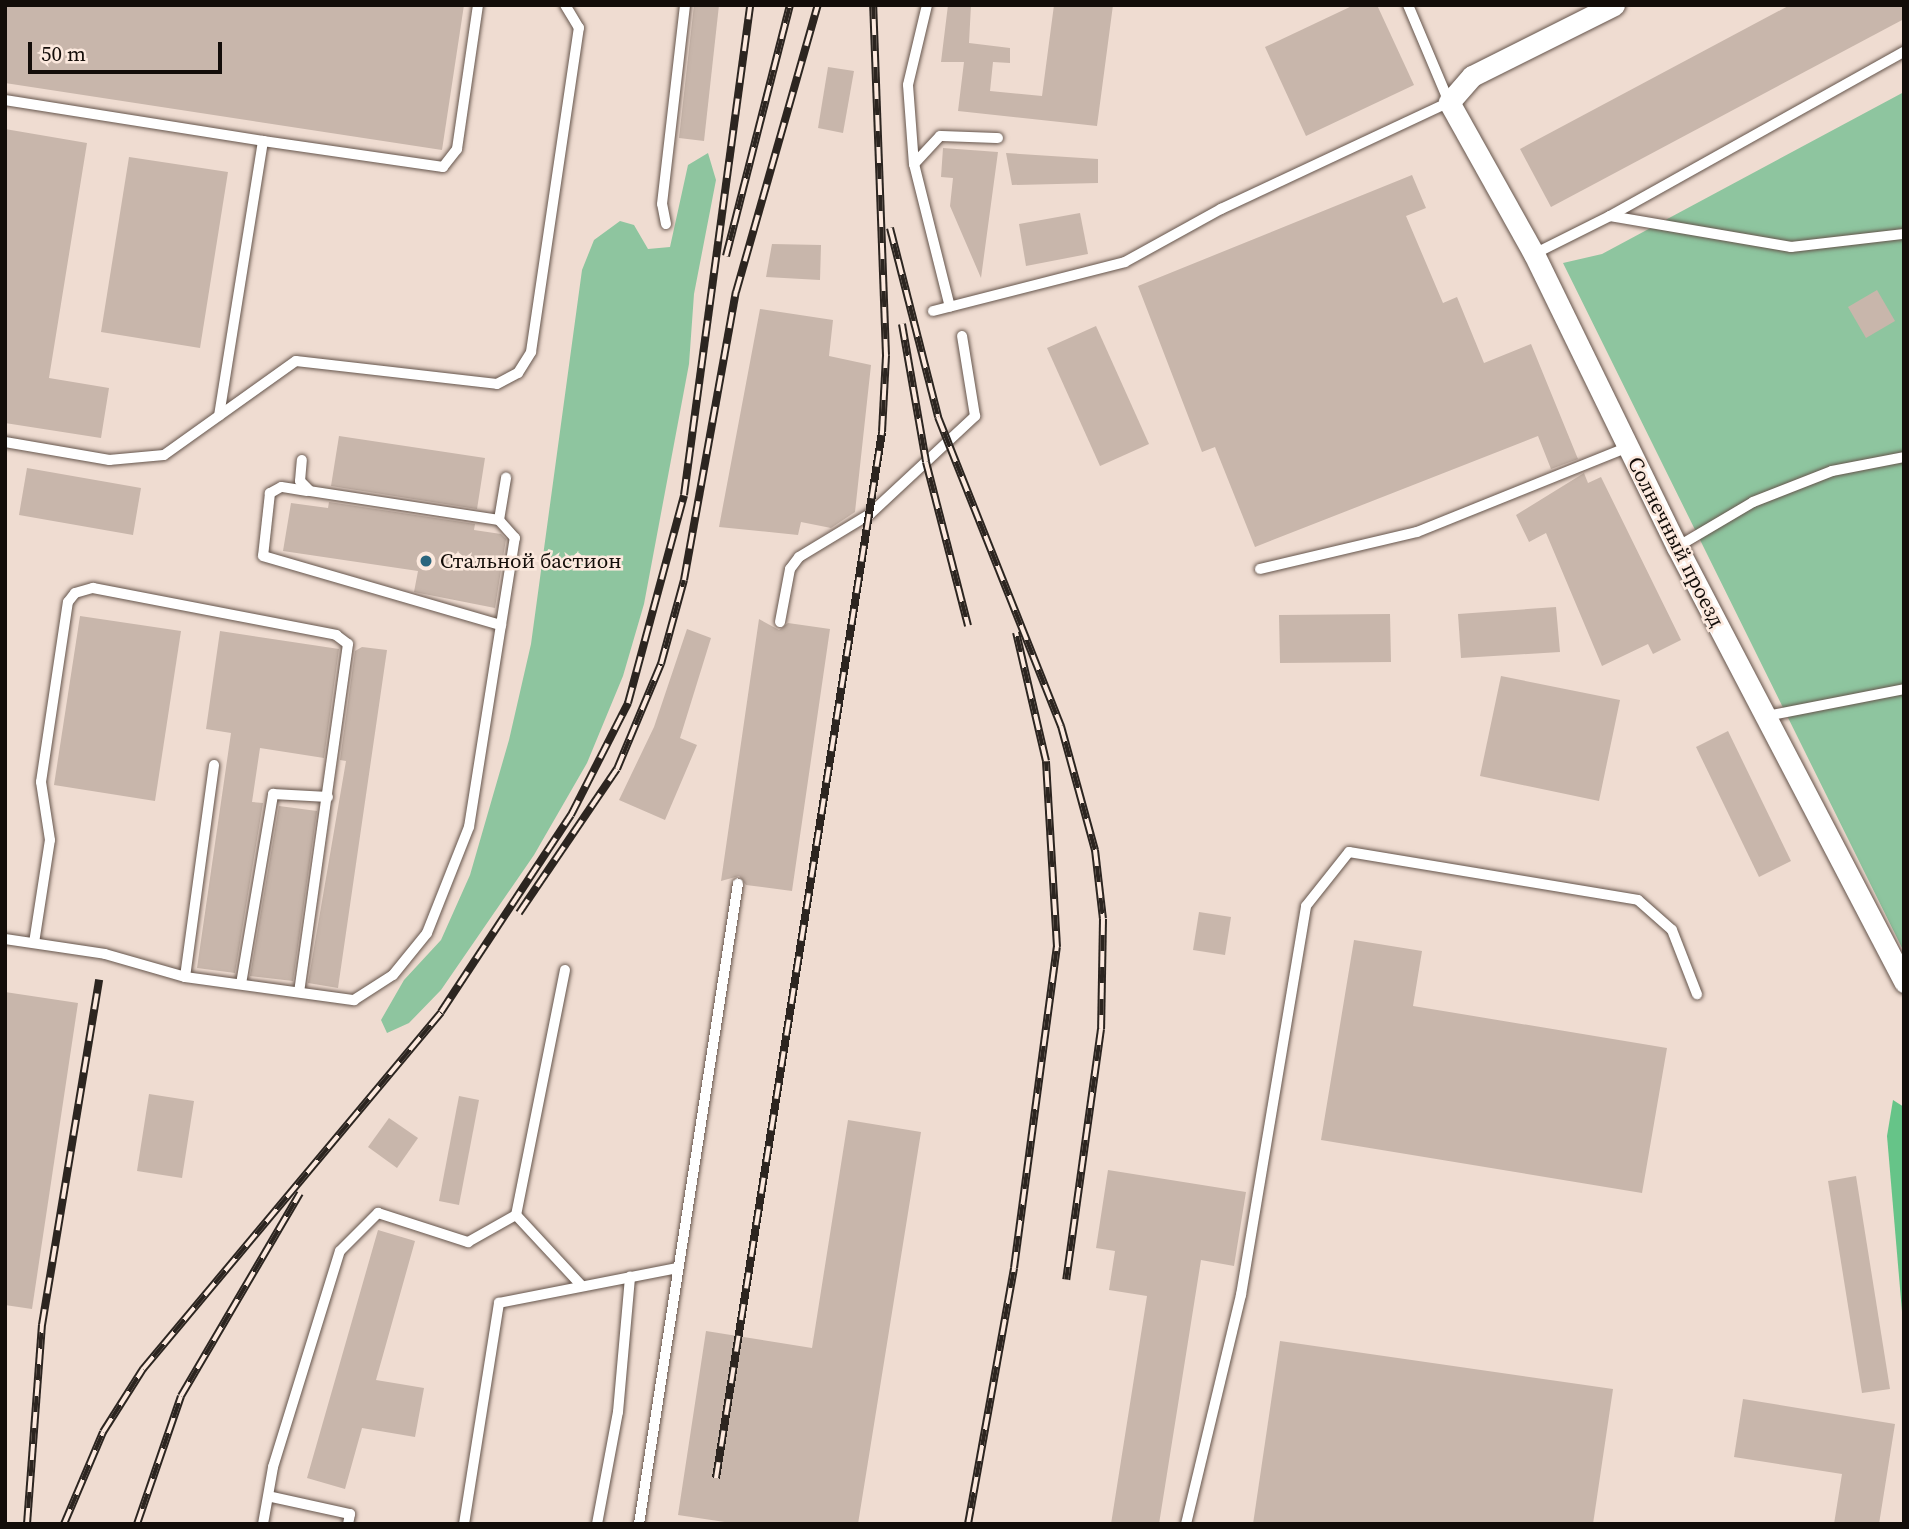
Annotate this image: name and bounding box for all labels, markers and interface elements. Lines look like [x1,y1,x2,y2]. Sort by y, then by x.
scale bar [32,28,226,72]
text: 50 m [41,39,86,68]
street label: Солнечный проезд [1622,453,1730,631]
place label: Стальной бастион [440,548,622,574]
marker: Стальной бастион [418,553,434,569]

